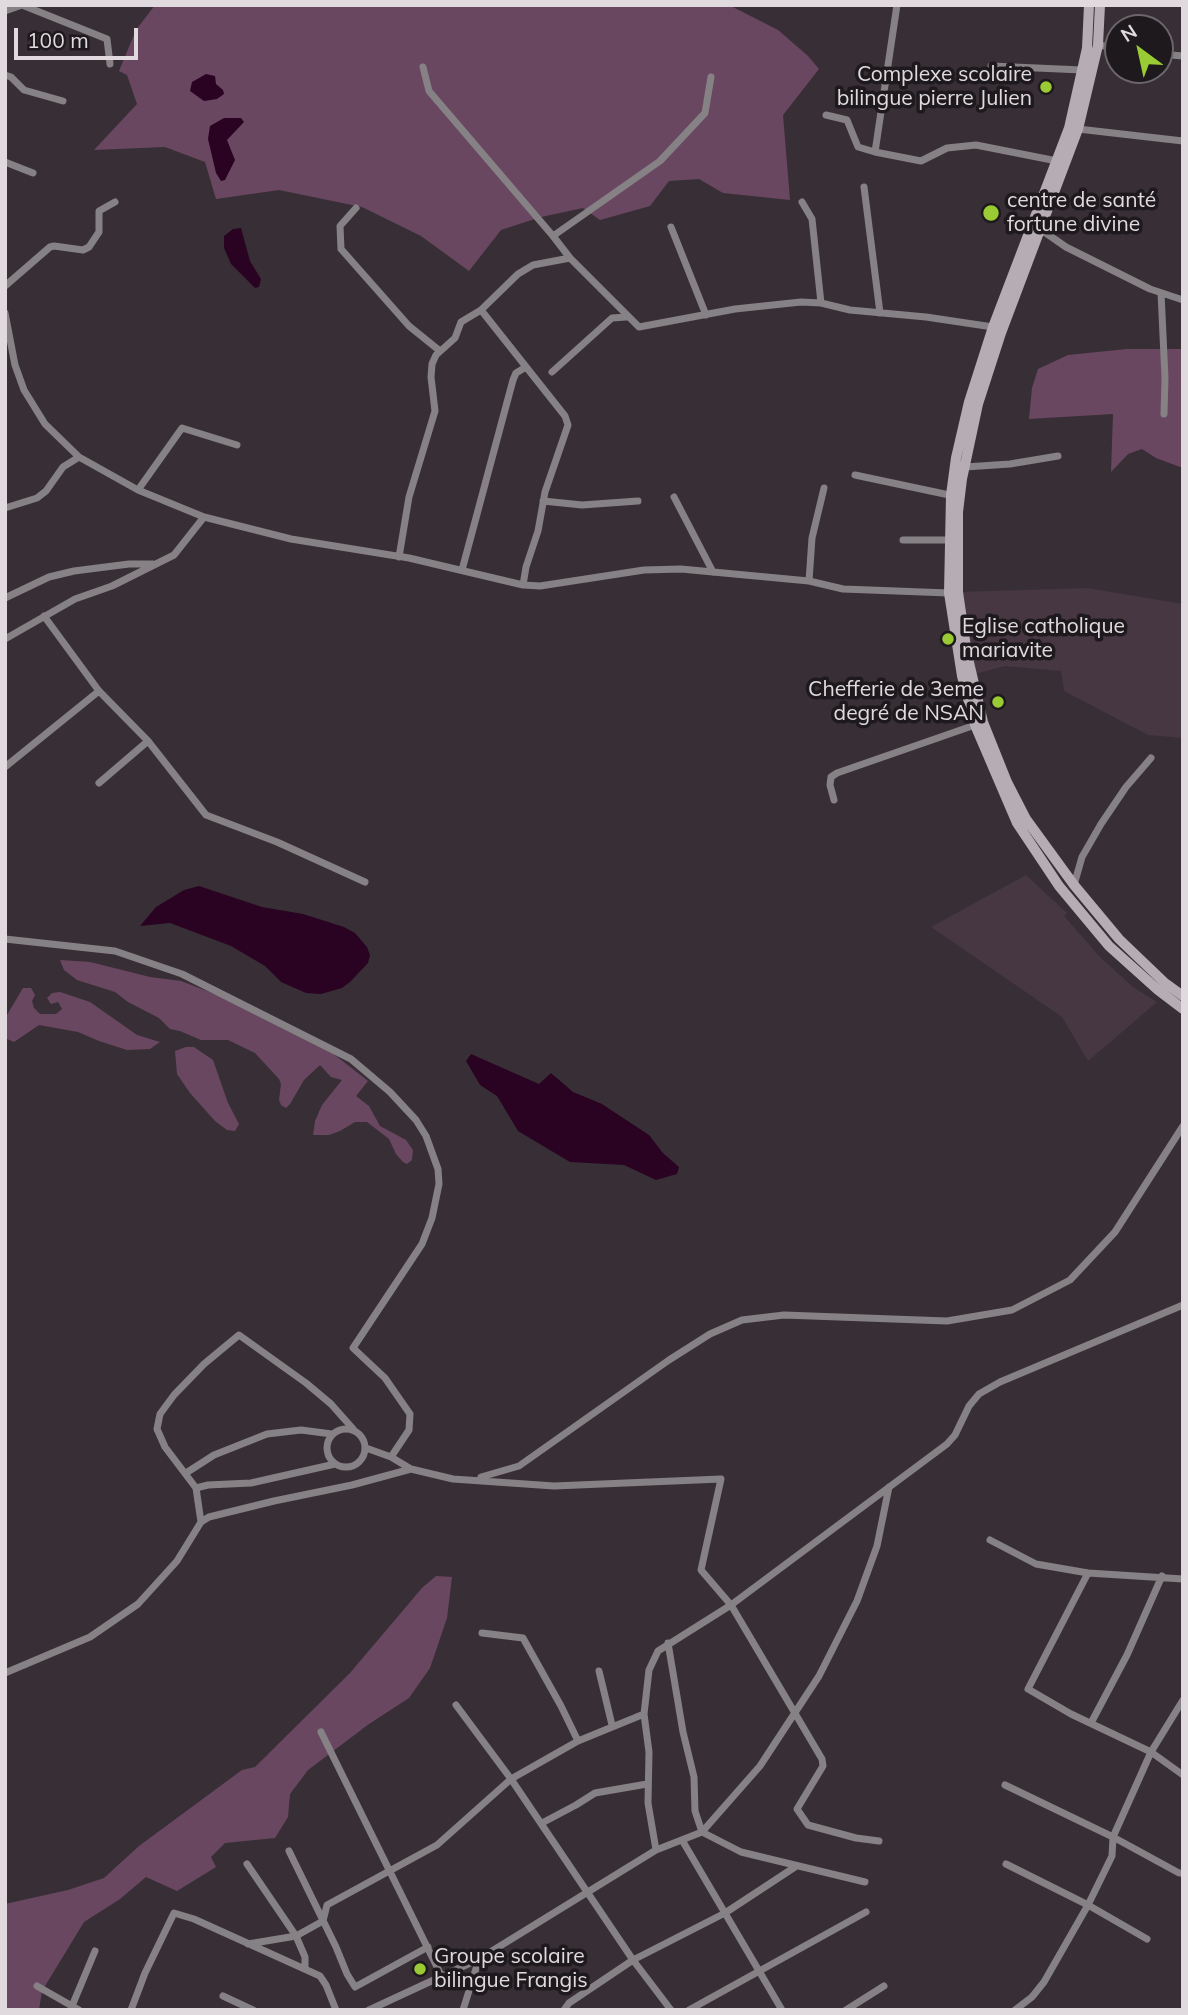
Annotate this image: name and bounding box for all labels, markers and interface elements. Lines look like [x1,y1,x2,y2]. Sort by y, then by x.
scale bar [18,14,142,58]
north arrow [1104,14,1174,84]
text: N [1116,19,1141,47]
text: 100 m [27,27,89,53]
place label: Complexe scolaire bilingue pierre Julien [837,62,1032,112]
marker: Complexe scolaire bilingue pierre Julien [1038,79,1054,95]
place label: centre de santé fortune divine [1007,188,1156,238]
marker: centre de santé fortune divine [981,203,1001,223]
place label: Eglise catholique mariavite [962,614,1125,664]
marker: Eglise catholique mariavite [940,631,956,647]
place label: Chefferie de 3eme degré de NSAN [808,677,984,727]
marker: Chefferie de 3eme degré de NSAN [990,694,1006,710]
place label: Groupe scolaire bilingue Frangis [434,1944,588,1994]
marker: Groupe scolaire bilingue Frangis [412,1961,428,1977]

